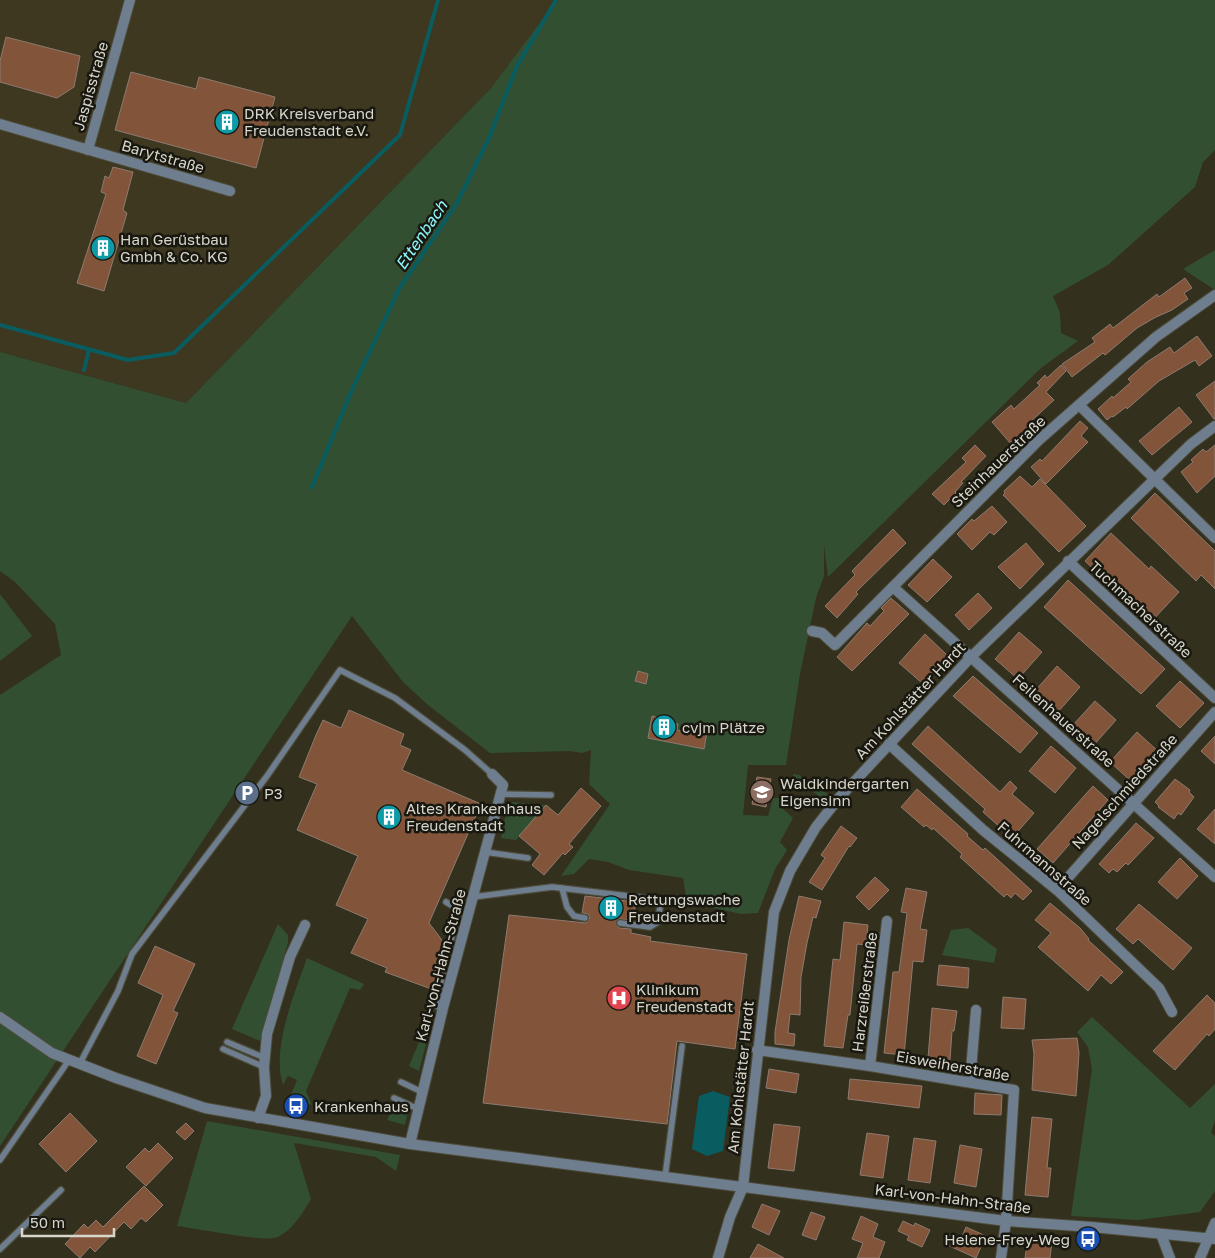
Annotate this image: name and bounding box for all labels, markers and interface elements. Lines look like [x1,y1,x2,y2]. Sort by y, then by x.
street label: Jaspisstraße [69,39,111,132]
place label: DRK Kreisverband Freudenstadt e.V. [244,104,374,139]
building icon: DRK Kreisverband Freudenstadt e.V. [214,109,240,135]
street label: Barytstraße [120,136,207,176]
water label: Ettenbach [391,196,452,273]
place label: Han Gerüstbau Gmbh & Co. KG [120,230,228,265]
building icon: Han Gerüstbau Gmbh & Co. KG [90,235,116,261]
street label: Steinhauerstraße [947,411,1049,511]
street label: Tuchmacherstraße [1086,557,1196,661]
street label: Am Kohlstätter Hardt [851,638,969,762]
street label: Feilenhauerstraße [1009,670,1119,771]
building icon: cvjm Plätze [651,714,677,740]
place label: cvjm Plätze [682,718,765,736]
street label: Nagelschmiedstraße [1068,730,1181,852]
place label: Waldkindergarten Eigensinn [780,774,909,809]
school or university icon: Waldkindergarten Eigensinn [749,779,775,805]
parking icon: P3 [234,780,260,806]
place label: P3 [264,784,283,802]
place label: Altes Krankenhaus Freudenstadt [406,799,541,834]
building icon: Altes Krankenhaus Freudenstadt [376,804,402,830]
street label: Fuhrmannstraße [994,817,1096,909]
street label: Karl-von-Hahn-Straße [411,887,469,1043]
place label: Rettungswache Freudenstadt [628,890,741,925]
building icon: Rettungswache Freudenstadt [598,895,624,921]
street label: Harzreißerstraße [848,931,880,1053]
place label: Klinikum Freudenstadt [636,980,733,1015]
hospital icon: Klinikum Freudenstadt [606,985,632,1011]
street label: Am Kohlstätter Hardt [723,1000,757,1154]
street label: Eisweiherstraße [895,1046,1012,1084]
bus stop icon: Krankenhaus [283,1093,309,1119]
place label: Krankenhaus [314,1097,409,1115]
street label: Karl-von-Hahn-Straße [874,1179,1032,1217]
scale bar [22,1206,115,1238]
text: 50 m [30,1213,65,1231]
bus stop icon: Helene-Frey-Weg [1075,1226,1101,1252]
place label: Helene-Frey-Weg [944,1230,1070,1248]

